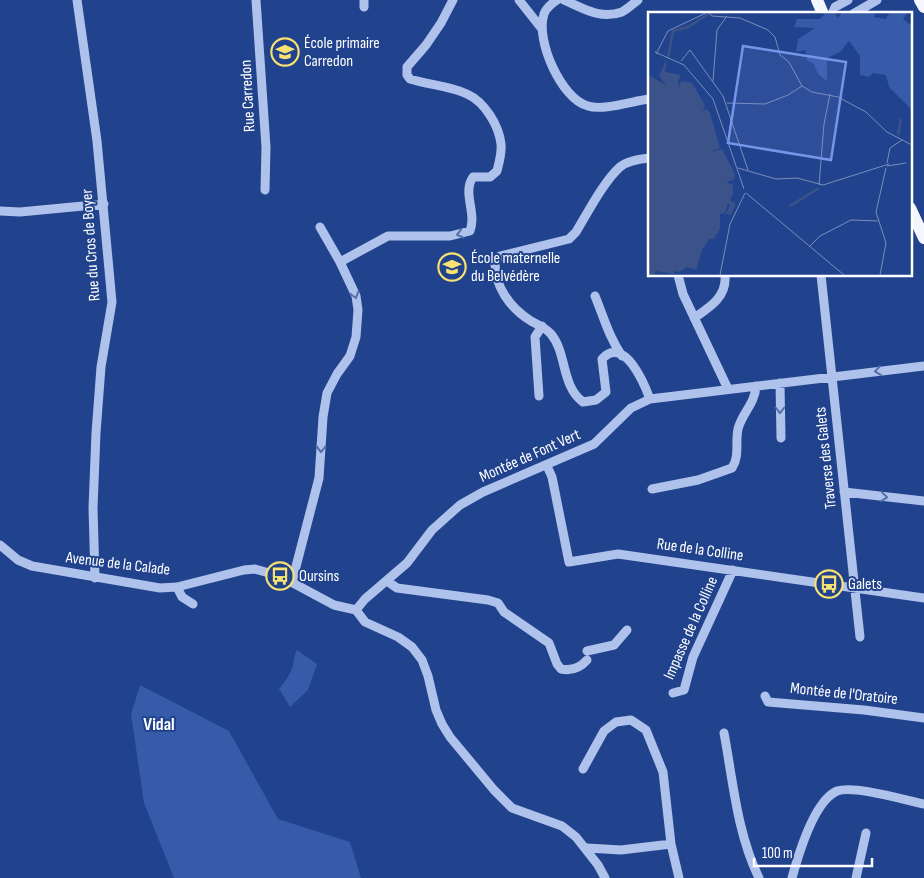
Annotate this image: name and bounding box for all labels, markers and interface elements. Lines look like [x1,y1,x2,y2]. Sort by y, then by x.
inset map [648,12,912,276]
place label: École primaire Carredon [304,34,380,71]
school or university icon: École primaire Carredon [270,37,300,67]
street label: Rue Carredon [237,59,259,133]
street label: Rue du Cros de Boyer [78,188,104,302]
one-way arrow [456,228,464,238]
place label: École maternelle du Belvédère [471,249,560,286]
school or university icon: École maternelle du Belvédère [437,252,467,282]
one-way arrow [349,290,360,299]
one-way arrow [874,365,882,376]
one-way arrow [775,406,785,414]
street label: Traverse des Galets [811,406,841,510]
street label: Montée de Font Vert [477,425,584,487]
one-way arrow [316,445,327,453]
one-way arrow [880,491,888,502]
street label: Rue de la Colline [656,535,744,565]
street label: Avenue de la Calade [64,548,171,580]
bus stop icon: Oursins [265,561,295,591]
place label: Oursins [299,567,339,586]
bus stop icon: Galets [814,569,844,599]
street label: Impasse de la Colline [660,574,722,682]
place label: Galets [848,575,882,594]
street label: Montée de l'Oratoire [789,679,899,709]
district label: Vidal [143,714,175,735]
scale bar [754,836,872,868]
text: 100 m [762,844,793,863]

